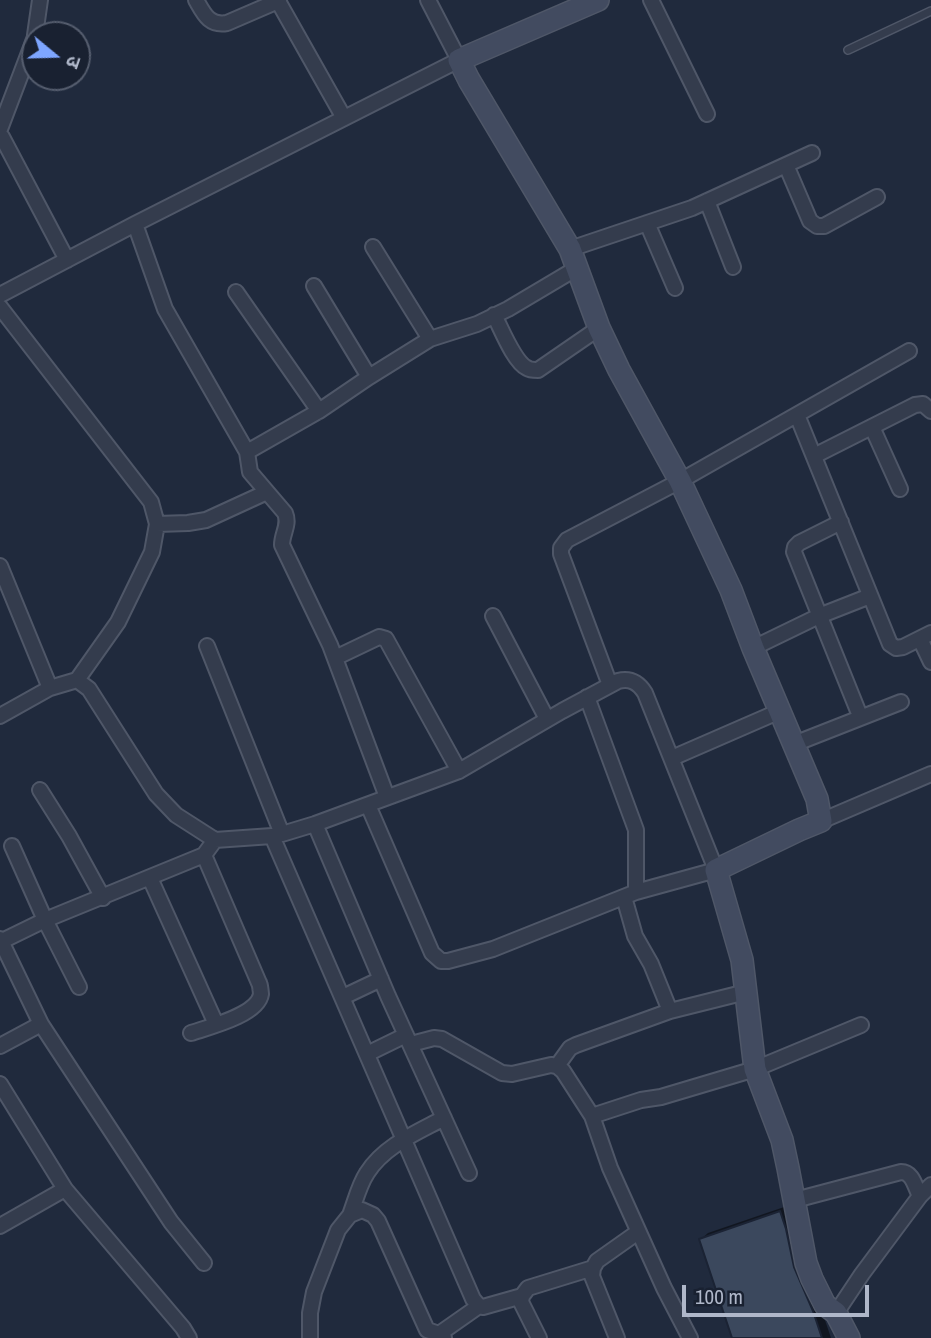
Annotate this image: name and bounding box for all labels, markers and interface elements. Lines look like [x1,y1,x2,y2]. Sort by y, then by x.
north arrow [21,21,91,91]
text: उ [60,53,88,72]
scale bar [686,1272,873,1316]
text: 100 m [695,1282,743,1311]

